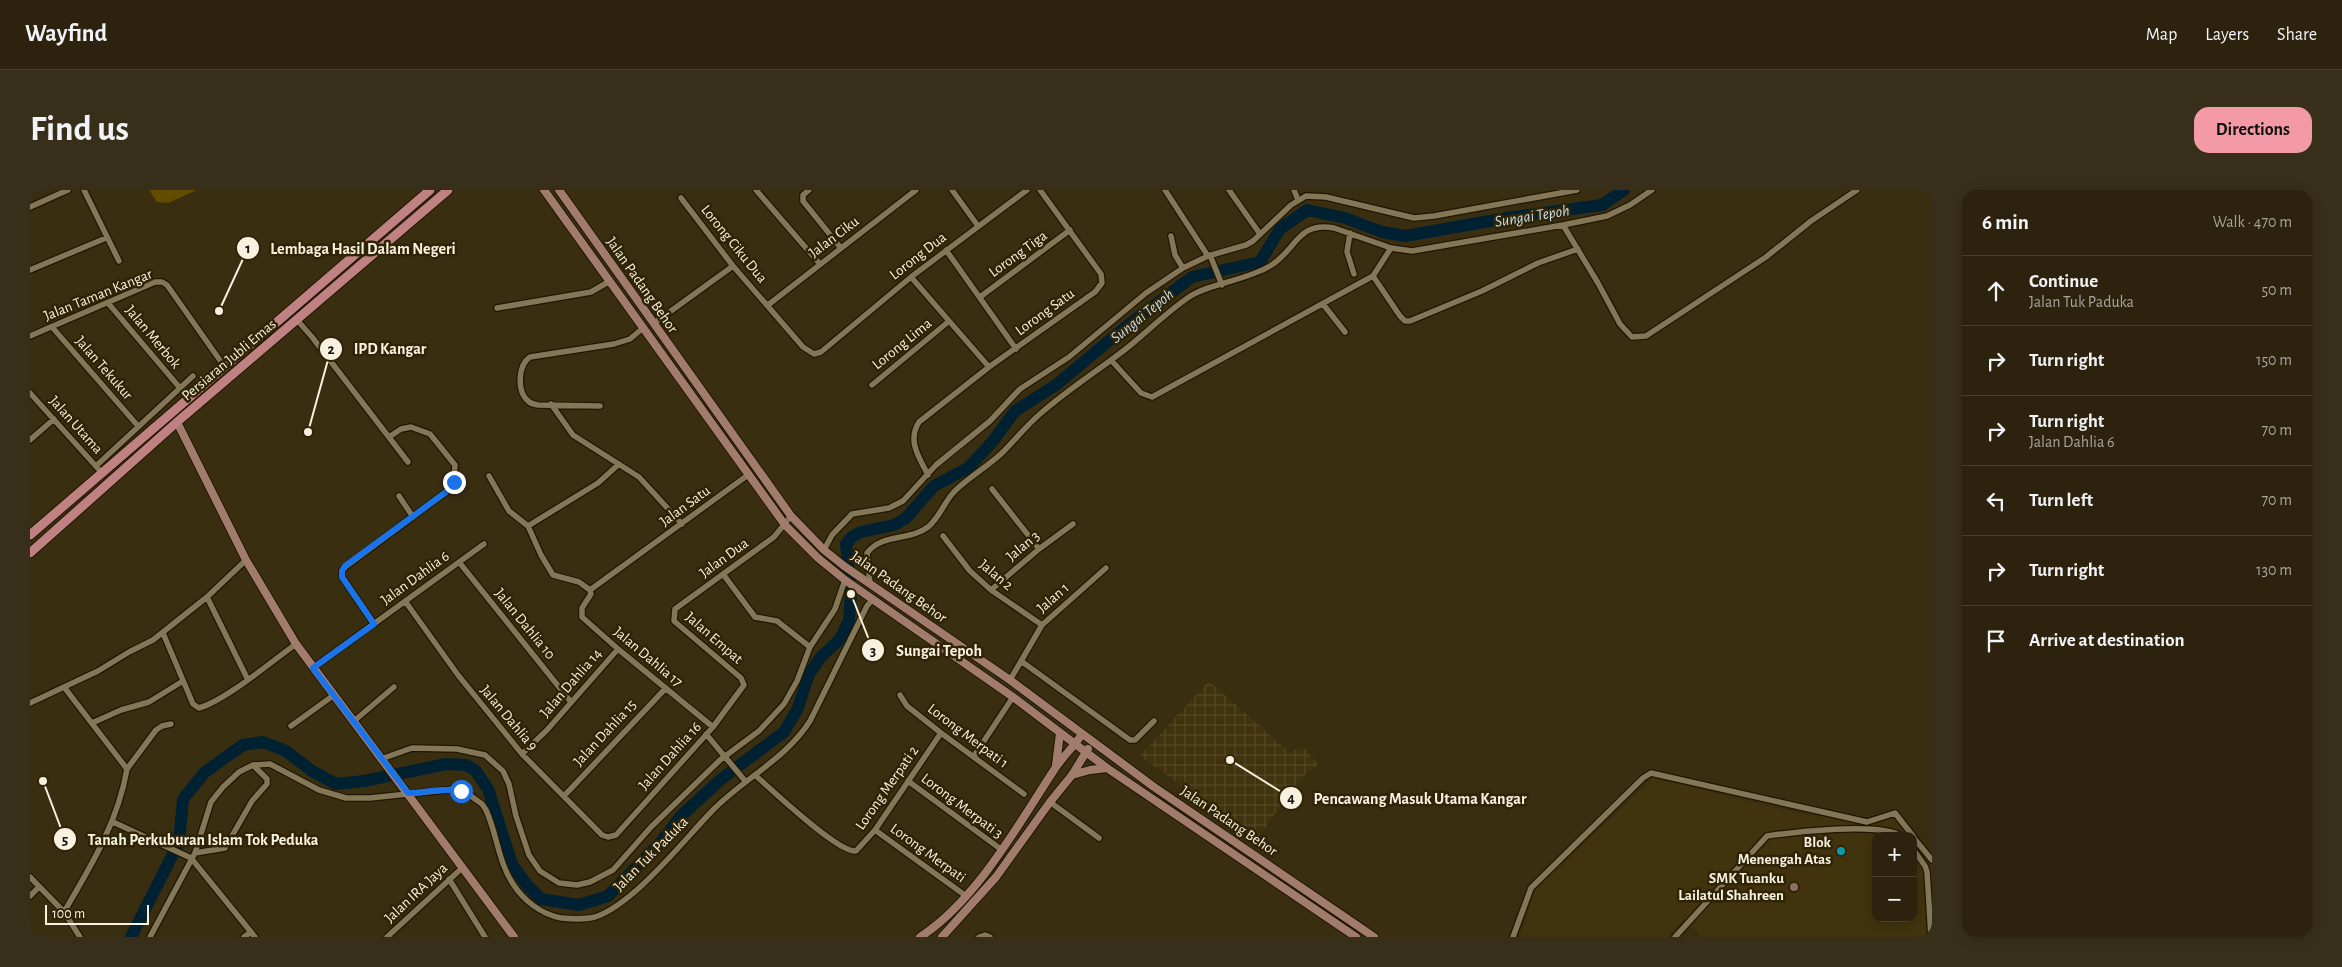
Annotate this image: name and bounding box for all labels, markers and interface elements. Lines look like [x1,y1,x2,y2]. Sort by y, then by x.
text: Wayfind [25,22,107,46]
text: Map [2146,26,2177,44]
text: Layers [2205,26,2249,44]
text: Share [2277,26,2317,44]
button: Directions [2194,107,2312,153]
text: Find us [30,112,129,147]
street label: Lorong Ciku Dua [698,202,770,286]
water label: Sungai Tepoh [1493,202,1571,231]
text: 6 min [1982,212,2029,233]
street label: Jalan Ciku [806,213,862,260]
text: Walk · 470 m [2213,214,2292,230]
street label: Lorong Tiga [986,228,1050,280]
street label: Lorong Dua [887,229,949,283]
callout: Lembaga Hasil Dalam Negeri [235,233,465,264]
street label: Jalan Padang Behor [603,234,681,336]
text: 1 [245,241,251,256]
text: Lembaga Hasil Dalam Negeri [270,241,456,257]
street label: Jalan Taman Kangar [42,266,154,324]
text: Continue [2029,272,2098,291]
icon: ahead [1982,277,2010,305]
text: 50 m [2261,282,2292,298]
street label: Lorong Satu [1013,285,1078,338]
water label: Sungai Tepoh [1108,286,1177,347]
text: Jalan Tuk Paduka [2029,294,2134,310]
street label: Jalan Merbok [122,303,184,372]
street label: Persiaran Jubli Emas [179,316,279,404]
street label: Lorong Lima [869,316,935,372]
street label: Jalan Tekukur [72,333,136,403]
callout: IPD Kangar [318,333,436,364]
text: IPD Kangar [354,341,427,357]
text: 2 [327,342,335,357]
icon: right [1982,347,2010,375]
text: Turn right [2029,351,2104,370]
text: 150 m [2256,352,2292,368]
street label: Jalan Utama [46,393,106,457]
text: Turn right [2029,412,2104,431]
icon: right [1982,417,2010,445]
text: 70 m [2261,422,2292,438]
text: Jalan Dahlia 6 [2029,434,2115,450]
route end [443,471,466,494]
street label: Jalan Satu [657,483,713,529]
icon: left [1982,487,2010,515]
text: Turn left [2029,491,2093,510]
text: 70 m [2261,492,2292,508]
street label: Jalan 3 [1004,528,1042,564]
street label: Jalan Dua [697,535,751,581]
street label: Jalan Dahlia 6 [378,548,452,608]
street label: Jalan Padang Behor [848,548,950,626]
street label: Jalan 2 [976,557,1016,593]
icon: right [1982,557,2010,585]
text: Turn right [2029,561,2104,580]
text: 130 m [2256,562,2292,578]
street label: Jalan 1 [1034,580,1072,616]
street label: Jalan Dahlia 10 [492,586,558,662]
street label: Jalan Empat [683,609,746,667]
street label: Jalan Dahlia 17 [611,624,685,690]
icon: arrive [1982,627,2010,655]
text: Arrive at destination [2029,631,2185,650]
callout: Sungai Tepoh [861,635,992,666]
text: Sungai Tepoh [896,643,982,659]
text: 3 [870,644,876,659]
street label: Jalan Dahlia 14 [537,646,605,720]
street label: Jalan Dahlia 9 [477,682,541,754]
street label: Jalan Dahlia 15 [571,697,639,769]
street label: Lorong Merpati 1 [925,701,1011,771]
street label: Jalan Dahlia 16 [636,719,704,793]
street label: Lorong Merpati 2 [853,743,921,833]
street label: Lorong Merpati 3 [918,771,1006,841]
route start [450,780,473,803]
street label: Jalan Padang Behor [1178,783,1280,859]
callout: Pencawang Masuk Utama Kangar [1279,783,1537,814]
text: 4 [1287,791,1295,806]
text: Pencawang Masuk Utama Kangar [1314,791,1527,807]
street label: Jalan Tuk Paduka [611,814,691,894]
street label: Lorong Merpati [888,821,968,885]
callout: Tanah Perkuburan Islam Tok Peduka [52,824,328,855]
text: Tanah Perkuburan Islam Tok Peduka [88,832,319,848]
map controls [1872,832,1917,922]
button: + [1872,832,1917,877]
text: 5 [62,833,68,848]
place label: Blok Menengah Atas [1738,835,1832,867]
marker: Blok Menengah Atas [1835,845,1847,857]
street label: Jalan IRA Jaya [382,860,450,926]
place label: SMK Tuanku Lailatul Shahreen [1678,871,1784,903]
button: − [1872,877,1917,922]
marker: SMK Tuanku Lailatul Shahreen [1788,881,1800,893]
scale bar [45,902,149,925]
text: 100 m [52,907,85,921]

